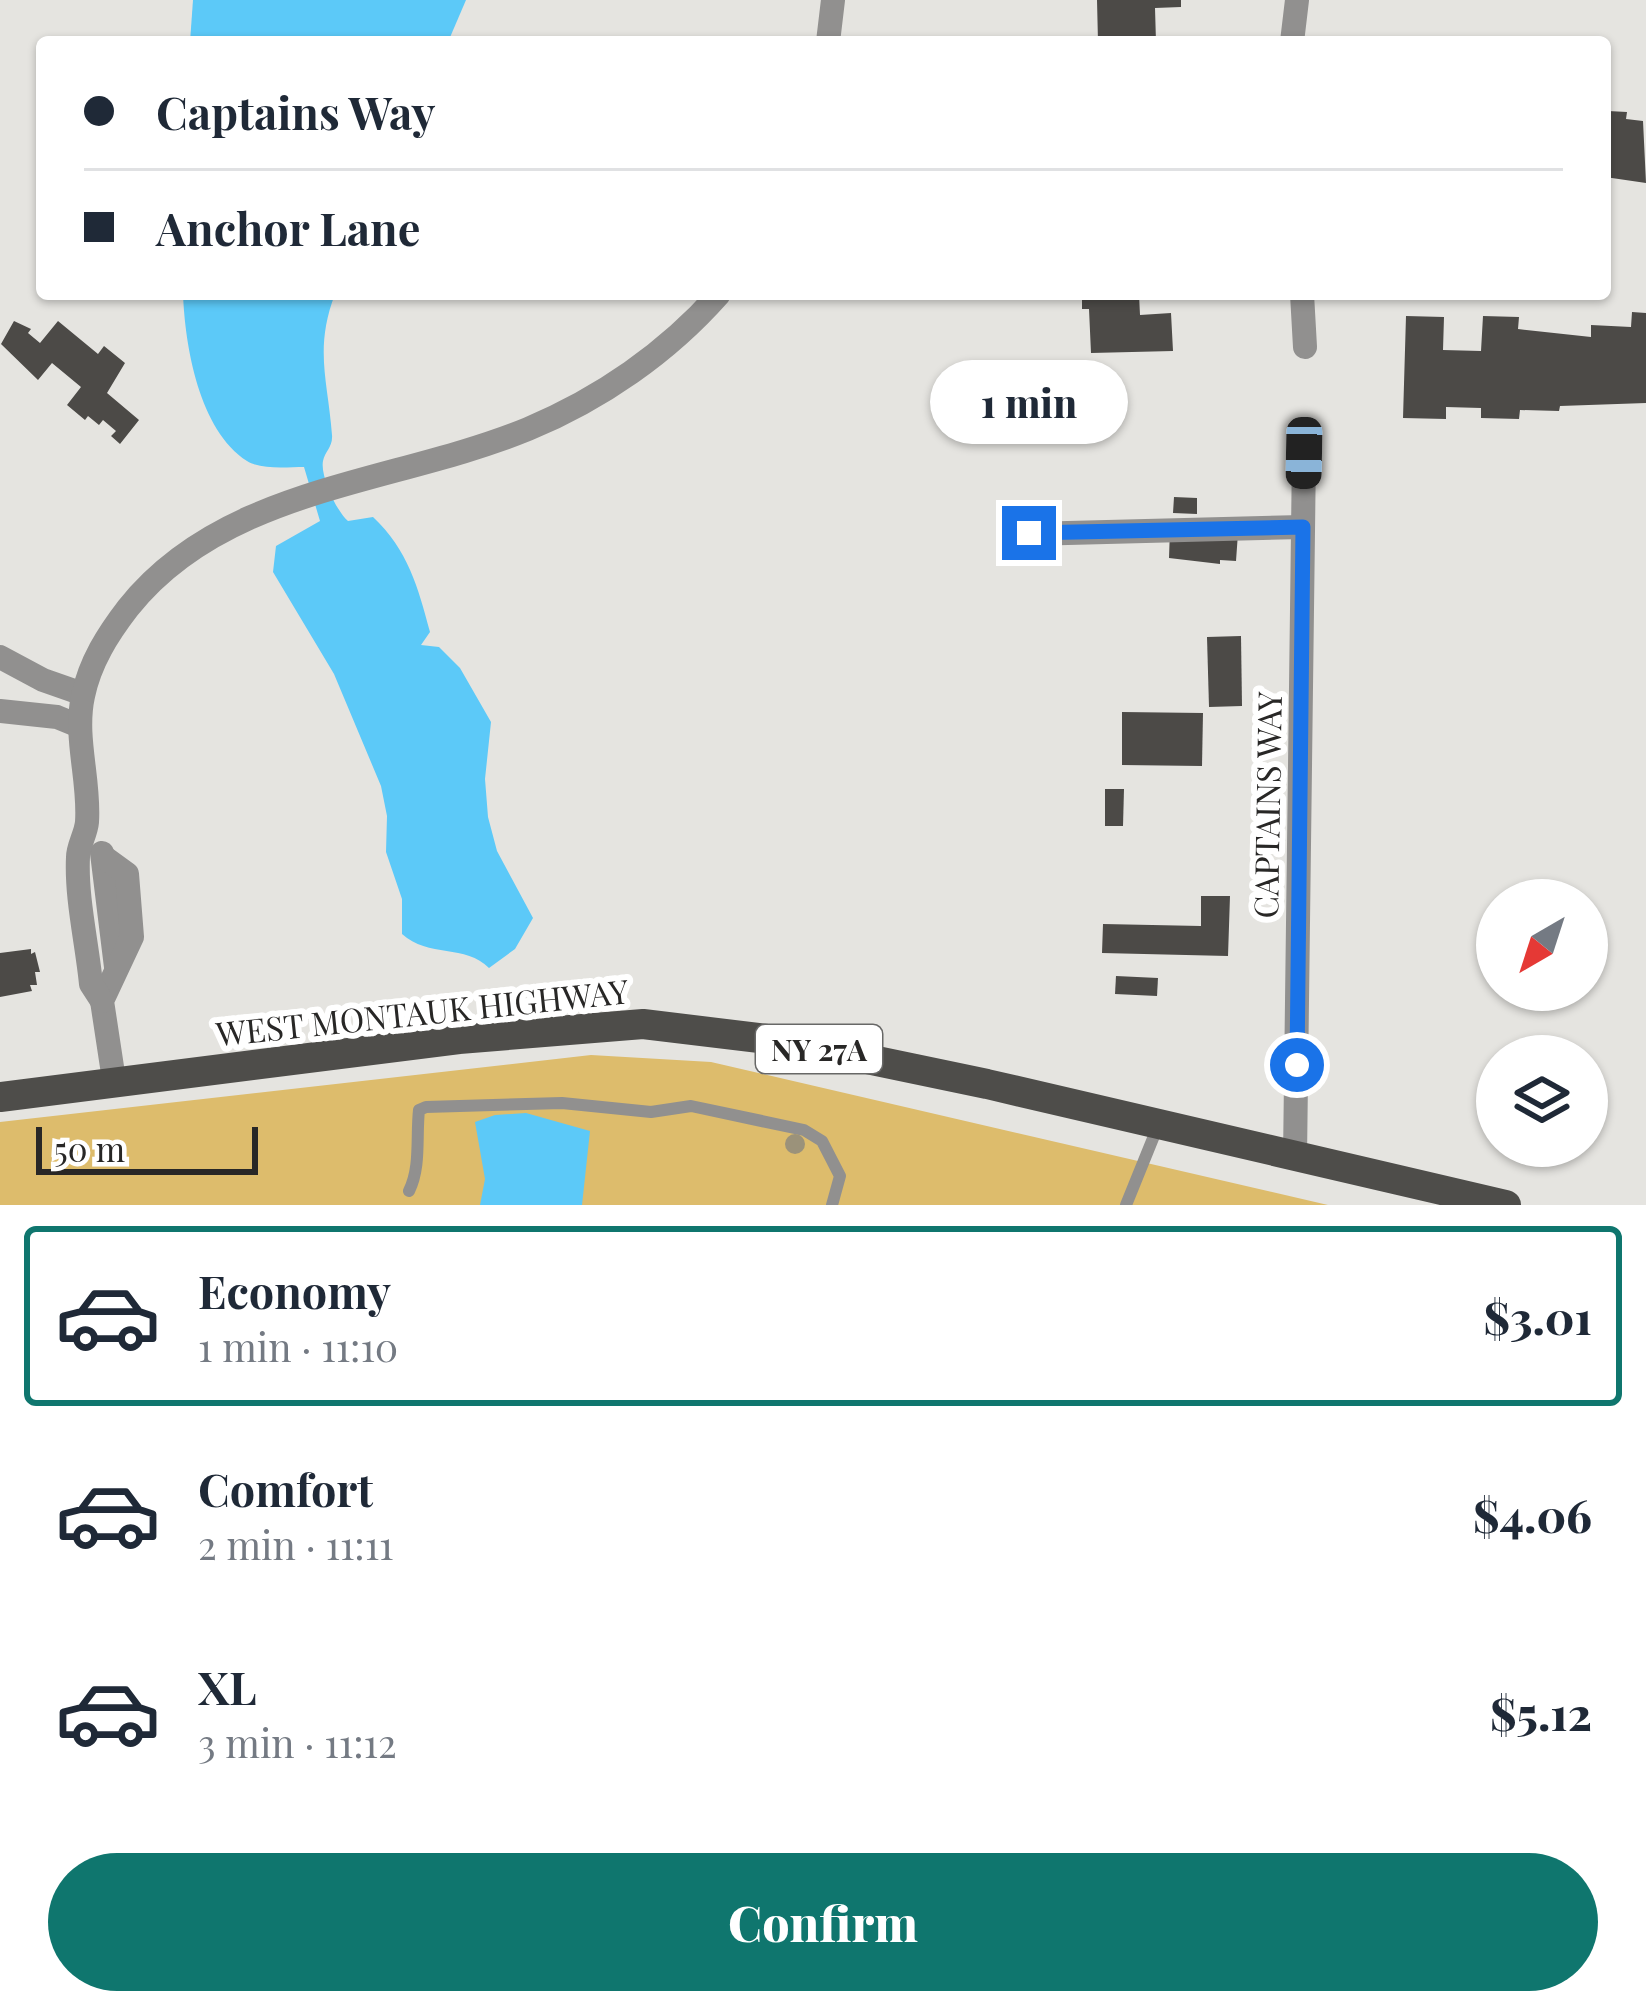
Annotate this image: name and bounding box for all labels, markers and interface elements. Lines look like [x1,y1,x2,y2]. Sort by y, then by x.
text: Captains Way [156,81,435,141]
text: Anchor Lane [156,197,420,257]
callout: 1 min [930,359,1128,443]
text: 1 min [981,376,1077,428]
car [1285,417,1323,489]
route end [1002,506,1056,560]
street label: CAPTAINS WAY [1242,691,1290,919]
north arrow [1476,879,1608,1011]
map controls [1476,879,1608,1167]
street label: WEST MONTAUK HIGHWAY [213,967,631,1055]
road number: NY 27A [756,1025,882,1073]
button: layers [1476,1035,1608,1167]
route start [1270,1038,1324,1092]
scale bar [36,1121,258,1174]
text: 50 m [54,1126,125,1170]
text: Economy [198,1260,391,1320]
icon: car [54,1262,162,1370]
text: $3.01 [1483,1286,1592,1346]
text: 1 min · 11:10 [198,1320,398,1372]
text: Comfort [198,1458,373,1518]
icon: car [54,1460,162,1568]
text: $4.06 [1473,1484,1592,1544]
text: 2 min · 11:11 [198,1518,394,1570]
text: XL [198,1656,257,1716]
icon: car [54,1658,162,1766]
text: $5.12 [1490,1682,1592,1742]
text: 3 min · 11:12 [198,1716,397,1768]
button: Confirm [48,1853,1598,1991]

